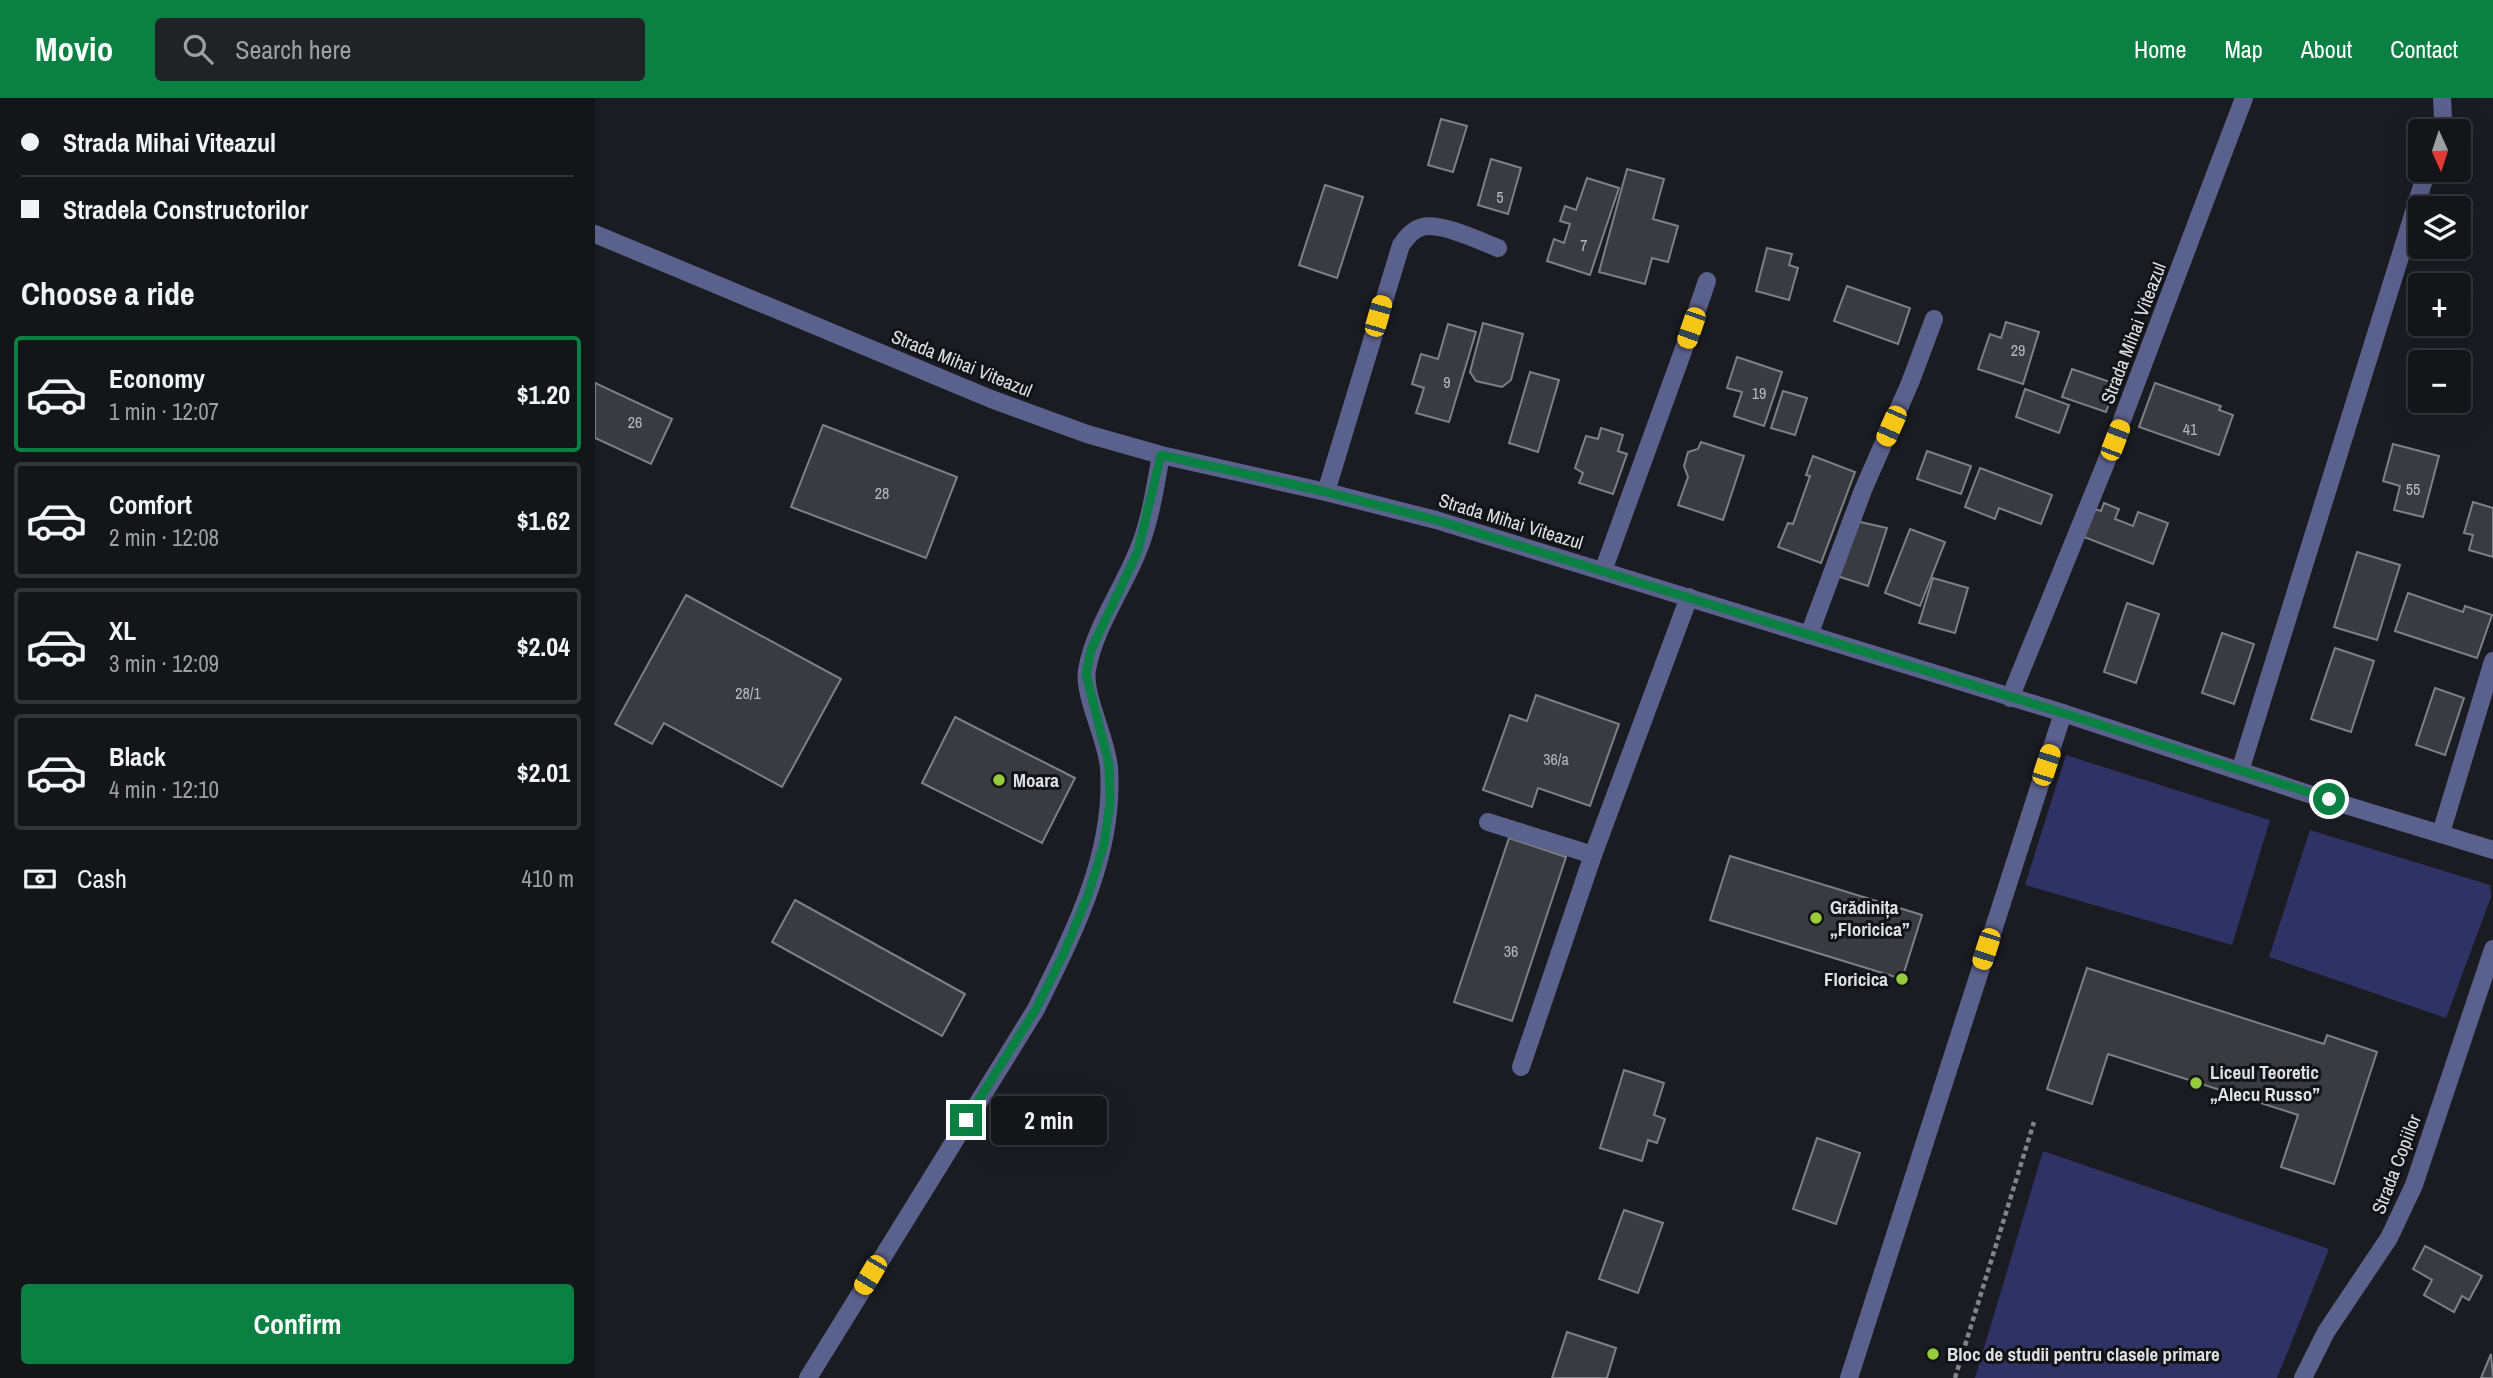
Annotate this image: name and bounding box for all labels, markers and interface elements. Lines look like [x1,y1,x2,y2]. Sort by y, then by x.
search box [155,18,645,81]
text: Movio [35,27,113,71]
icon: search [179,30,217,68]
text: Search here [235,32,351,67]
text: Home [2134,33,2186,65]
text: Map [2224,33,2263,65]
text: About [2301,33,2352,65]
text: Contact [2390,33,2458,65]
north arrow [2408,119,2471,182]
map controls [2408,119,2471,413]
text: Strada Mihai Viteazul [63,125,276,160]
house number: 5 [1496,186,1504,208]
text: Stradela Constructorilor [63,192,308,227]
button: layers [2408,196,2471,259]
house number: 7 [1580,234,1588,256]
street label: Strada Mihai Viteazul [2094,259,2172,407]
text: Choose a ride [21,272,195,315]
button: + [2408,273,2471,336]
car [1363,293,1394,339]
car [1675,305,1708,351]
street label: Strada Mihai Viteazul [888,323,1036,403]
house number: 29 [2011,339,2025,361]
button: − [2408,350,2471,413]
text: Economy [109,361,205,396]
icon: car [25,363,88,426]
house number: 9 [1443,371,1451,393]
text: $1.20 [517,377,570,412]
house number: 19 [1752,382,1766,404]
text: 1 min · 12:07 [109,396,219,427]
car [1873,403,1910,449]
house number: 26 [628,411,642,433]
car [2098,417,2133,463]
house number: 41 [2183,418,2198,440]
house number: 55 [2406,478,2420,500]
house number: 28 [875,482,889,504]
text: Comfort [109,487,192,522]
street label: Strada Mihai Viteazul [1436,487,1586,555]
icon: car [25,489,88,552]
text: $1.62 [517,503,570,538]
text: 2 min · 12:08 [109,522,219,553]
text: XL [109,613,136,648]
icon: car [25,615,88,678]
text: $2.04 [517,629,570,664]
text: 3 min · 12:09 [109,648,219,679]
house number: 28/1 [735,682,761,704]
text: Black [109,739,166,774]
icon: car [25,741,88,804]
car [2030,742,2063,788]
house number: 36/a [1543,748,1569,770]
text: $2.01 [517,755,570,790]
place label: Moara [1013,767,1059,793]
marker: Moara [991,772,1007,788]
text: 4 min · 12:10 [109,774,219,805]
route start [2313,783,2345,815]
icon: cash [21,860,59,898]
text: Cash [77,861,127,896]
text: 410 m [522,863,574,894]
place label: Grădinița „Floricica” [1830,894,1910,942]
marker: Grădinița „Floricica” [1808,910,1824,926]
car [1970,926,2003,972]
house number: 36 [1504,940,1518,962]
place label: Floricica [1824,966,1888,992]
marker: Floricica [1894,971,1910,987]
place label: Liceul Teoretic „Alecu Russo” [2210,1059,2320,1107]
marker: Liceul Teoretic „Alecu Russo” [2188,1075,2204,1091]
callout: 2 min [991,1096,1106,1144]
route end [950,1104,982,1136]
text: 2 min [1024,1105,1074,1136]
street label: Strada Copiilor [2365,1110,2427,1218]
car [851,1252,890,1298]
button: Confirm [21,1284,574,1364]
place label: Bloc de studii pentru clasele primare [1947,1341,2220,1367]
marker: Bloc de studii pentru clasele primare [1925,1346,1941,1362]

